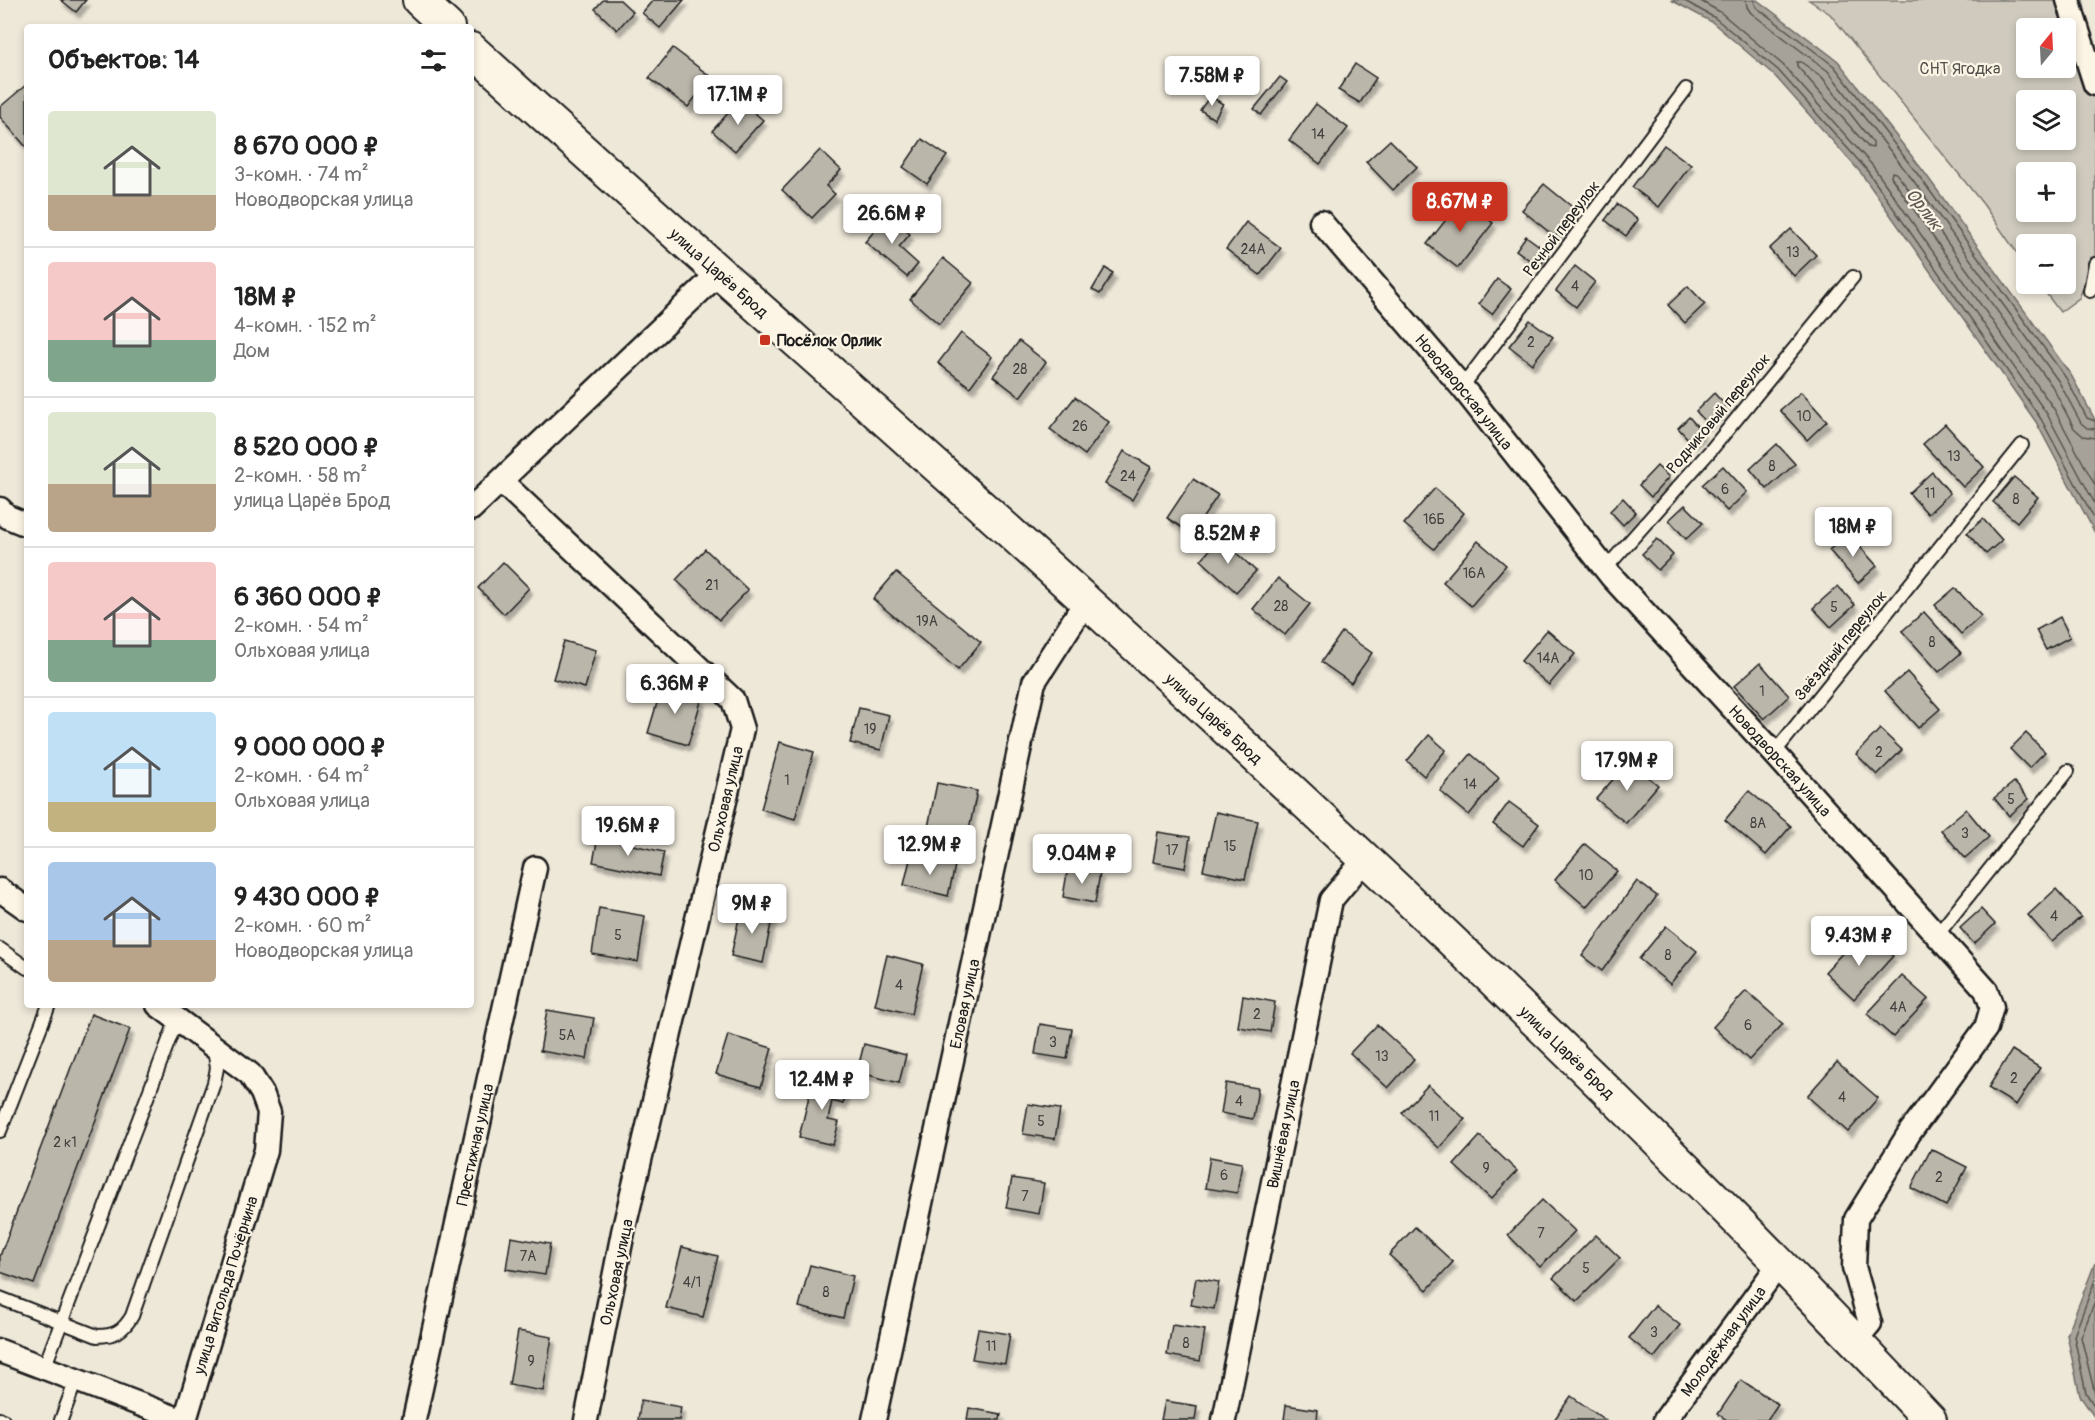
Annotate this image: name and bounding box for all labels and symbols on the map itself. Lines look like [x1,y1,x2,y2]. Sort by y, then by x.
north arrow [2016,18,2076,78]
pin: 7.58M ₽ [1157,56,1267,107]
park label: СНТ Ягодка [1920,59,2000,79]
pin: 17.1M ₽ [683,75,793,126]
house number: 14 [1311,126,1325,143]
street label: Речной переулок [1519,177,1604,281]
pin: 8.67M ₽ [1405,182,1515,233]
water label: Орлик [1900,184,1948,236]
pin: 26.6M ₽ [837,194,947,245]
street label: улица Царёв Брод [664,224,772,323]
house number: 24А [1240,241,1266,258]
house number: 13 [1786,244,1800,261]
house number: 4 [1571,278,1579,295]
street label: Новодворская улица [1410,330,1517,454]
place label: Посёлок Орлик [777,331,882,351]
marker: Посёлок Орлик [758,333,772,347]
house number: 2 [1527,334,1535,351]
street label: Родниковый переулок [1663,349,1775,478]
house number: 28 [1013,361,1027,378]
house number: 10 [1796,408,1812,425]
house number: 26 [1072,418,1088,435]
house number: 13 [1947,448,1961,465]
house number: 8 [1768,458,1776,475]
house number: 24 [1120,468,1136,485]
house number: 6 [1721,481,1729,498]
house number: 11 [1925,485,1935,502]
house number: 8 [2012,491,2020,508]
pin: 18M ₽ [1811,507,1895,558]
house number: 16Б [1423,511,1445,528]
pin: 8.52M ₽ [1173,514,1283,565]
house number: 16А [1463,565,1485,582]
house number: 21 [705,577,719,594]
street label: Звёздный переулок [1790,586,1891,705]
house number: 28 [1274,598,1288,615]
house number: 5 [1830,599,1838,616]
house number: 19А [916,613,938,630]
house number: 8 [1928,634,1936,651]
house number: 14А [1537,650,1559,667]
pin: 6.36M ₽ [620,664,730,715]
street label: улица Царёв Брод [1160,669,1266,769]
house number: 1 [1759,683,1765,700]
street label: Новодворская улица [1724,701,1835,821]
house number: 19 [864,721,876,738]
pin: 17.9M ₽ [1572,741,1682,792]
street label: Ольховая улица [704,744,748,854]
house number: 2 [1875,744,1883,761]
house number: 1 [784,772,790,789]
house number: 14 [1463,776,1477,793]
house number: 5 [2007,791,2015,808]
pin: 19.6M ₽ [573,806,683,857]
house number: 8А [1750,815,1766,832]
pin: 12.9M ₽ [875,825,985,876]
house number: 3 [1961,825,1969,842]
pin: 9.04M ₽ [1027,834,1137,885]
house number: 15 [1223,838,1237,855]
house number: 17 [1166,842,1179,859]
house number: 10 [1578,867,1594,884]
pin: 9M ₽ [716,884,788,935]
house number: 4 [2050,908,2058,925]
pin: 9.43M ₽ [1804,916,1914,967]
house number: 5 [614,927,622,944]
house number: 8 [1664,947,1672,964]
street label: Еловая улица [946,957,985,1051]
house number: 4 [895,977,903,994]
house number: 4А [1889,999,1907,1016]
street label: улица Царёв Брод [1514,1001,1619,1104]
house number: 2 [1253,1006,1261,1023]
house number: 6 [1744,1017,1752,1034]
house number: 5А [559,1027,575,1044]
house number: 3 [1049,1034,1057,1051]
house number: 13 [1375,1048,1389,1065]
pin: 12.4M ₽ [767,1060,877,1111]
house number: 2 [2010,1070,2018,1087]
street label: Вишнёвая улица [1263,1078,1305,1190]
street label: Престижная улица [452,1082,498,1208]
house number: 4 [1838,1089,1846,1106]
house number: 4 [1235,1093,1243,1110]
house number: 11 [1429,1108,1439,1125]
house number: 5 [1037,1113,1045,1130]
house number: 2 к1 [53,1134,77,1151]
house number: 9 [1482,1160,1490,1177]
house number: 6 [1220,1167,1228,1184]
house number: 2 [1935,1169,1943,1186]
house number: 7 [1021,1188,1029,1205]
street label: улица Витольда Почёрнина [189,1194,263,1378]
street label: Ольховая улица [596,1217,638,1327]
house number: 7 [1537,1225,1545,1242]
house number: 7А [520,1248,536,1265]
house number: 5 [1582,1260,1590,1277]
house number: 4/1 [683,1274,701,1291]
street label: Молодёжная улица [1677,1282,1771,1401]
house number: 8 [822,1284,830,1301]
house number: 3 [1650,1324,1658,1341]
house number: 8 [1182,1335,1190,1352]
house number: 11 [986,1338,996,1355]
house number: 9 [527,1353,535,1370]

